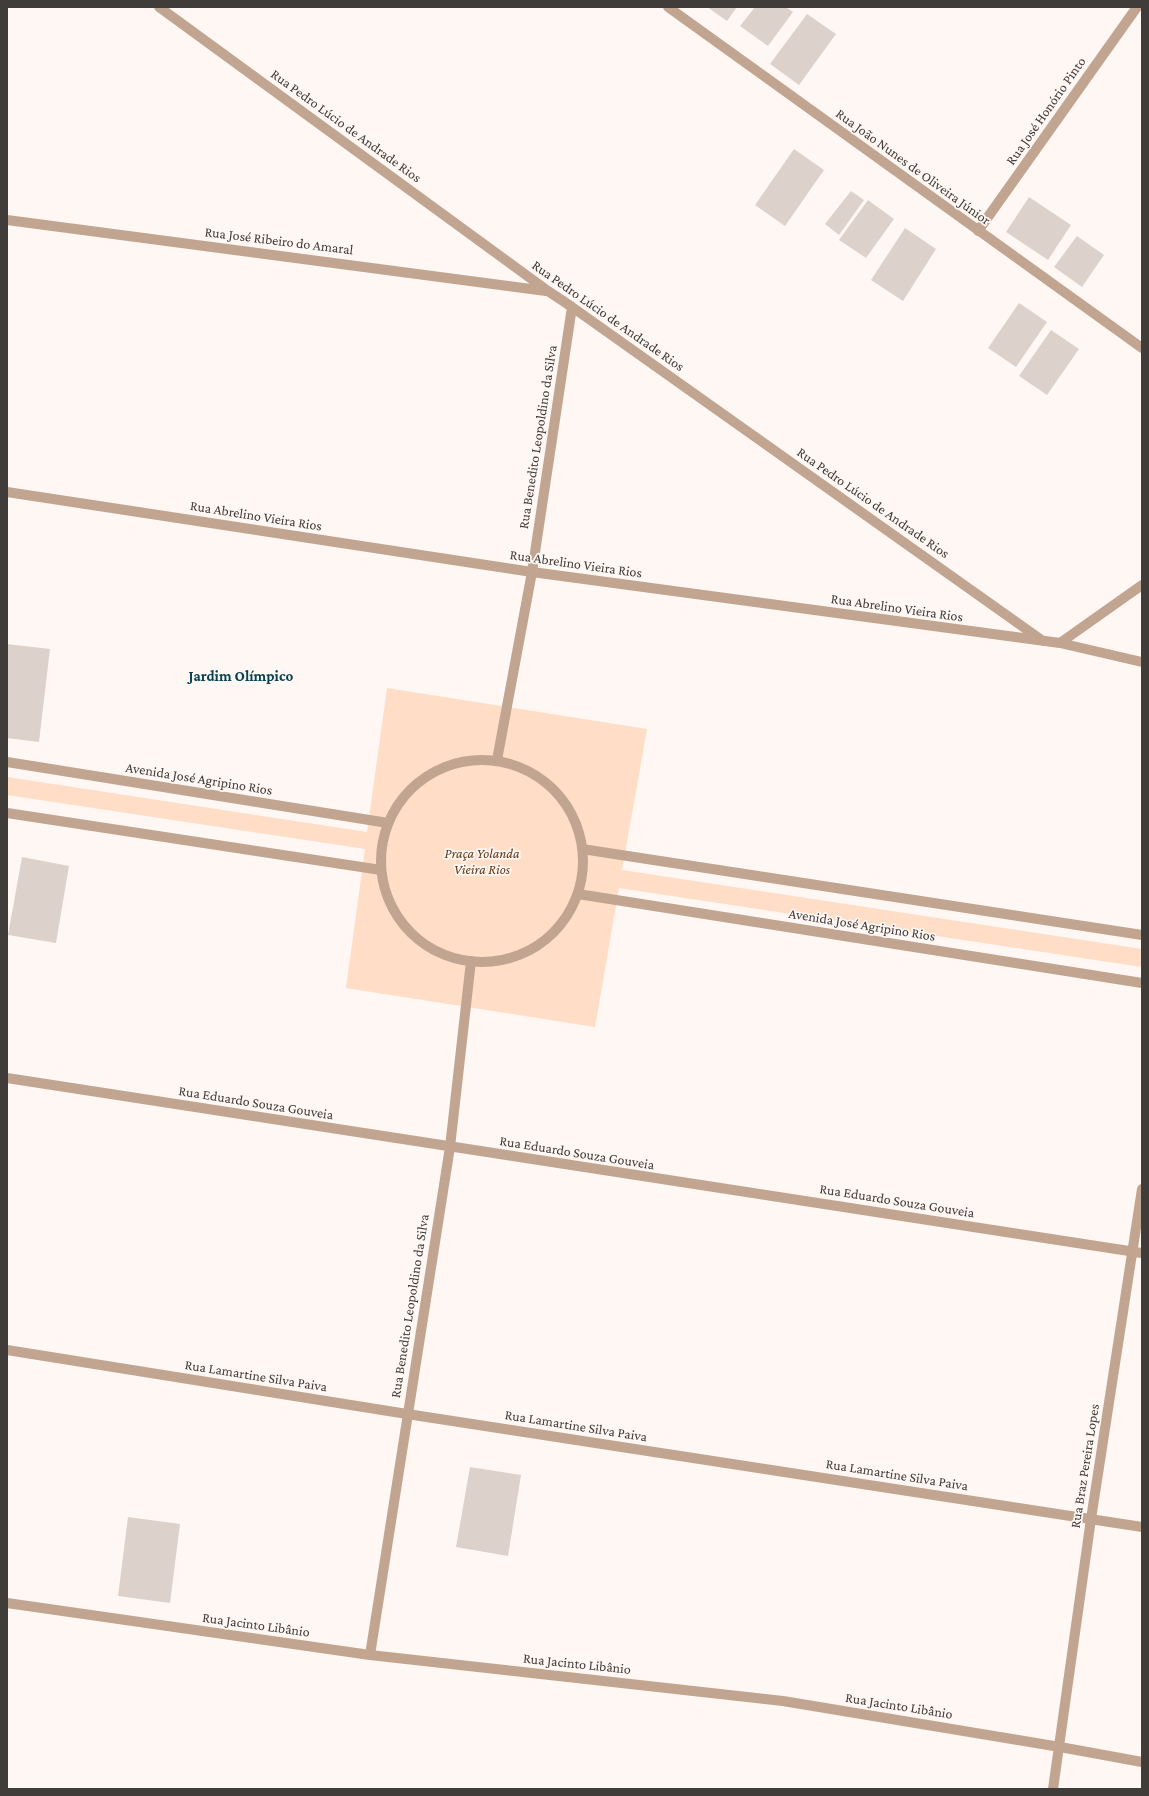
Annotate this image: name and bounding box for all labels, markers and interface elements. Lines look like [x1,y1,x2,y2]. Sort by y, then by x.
street label: Rua José Honório Pinto [1002,54,1090,168]
street label: Rua Pedro Lúcio de Andrade Rios [267,66,425,186]
street label: Rua João Nunes de Oliveira Júnior [832,105,994,229]
street label: Rua José Ribeiro do Amaral [204,224,354,258]
street label: Rua Pedro Lúcio de Andrade Rios [529,257,687,375]
street label: Rua Benedito Leopoldino da Silva [515,344,561,530]
street label: Rua Pedro Lúcio de Andrade Rios [794,444,952,562]
street label: Rua Abrelino Vieira Rios [189,497,323,535]
street label: Rua Abrelino Vieira Rios [509,546,643,582]
street label: Rua Abrelino Vieira Rios [830,590,964,626]
district label: Jardim Olímpico [189,667,293,685]
street label: Avenida José Agripino Rios [124,759,274,799]
park label: Praça Yolanda Vieira Rios [444,846,520,878]
street label: Avenida José Agripino Rios [787,905,937,945]
street label: Rua Eduardo Souza Gouveia [177,1082,335,1124]
street label: Rua Eduardo Souza Gouveia [498,1132,656,1174]
street label: Rua Eduardo Souza Gouveia [818,1180,976,1222]
street label: Rua Benedito Leopoldino da Silva [387,1213,433,1399]
street label: Rua Lamartine Silva Paiva [184,1356,328,1396]
street label: Rua Braz Pereira Lopes [1067,1403,1103,1529]
street label: Rua Lamartine Silva Paiva [504,1406,648,1446]
street label: Rua Lamartine Silva Paiva [825,1455,969,1495]
street label: Rua Jacinto Libânio [201,1609,311,1641]
street label: Rua Jacinto Libânio [522,1650,632,1678]
street label: Rua Jacinto Libânio [844,1689,954,1723]

